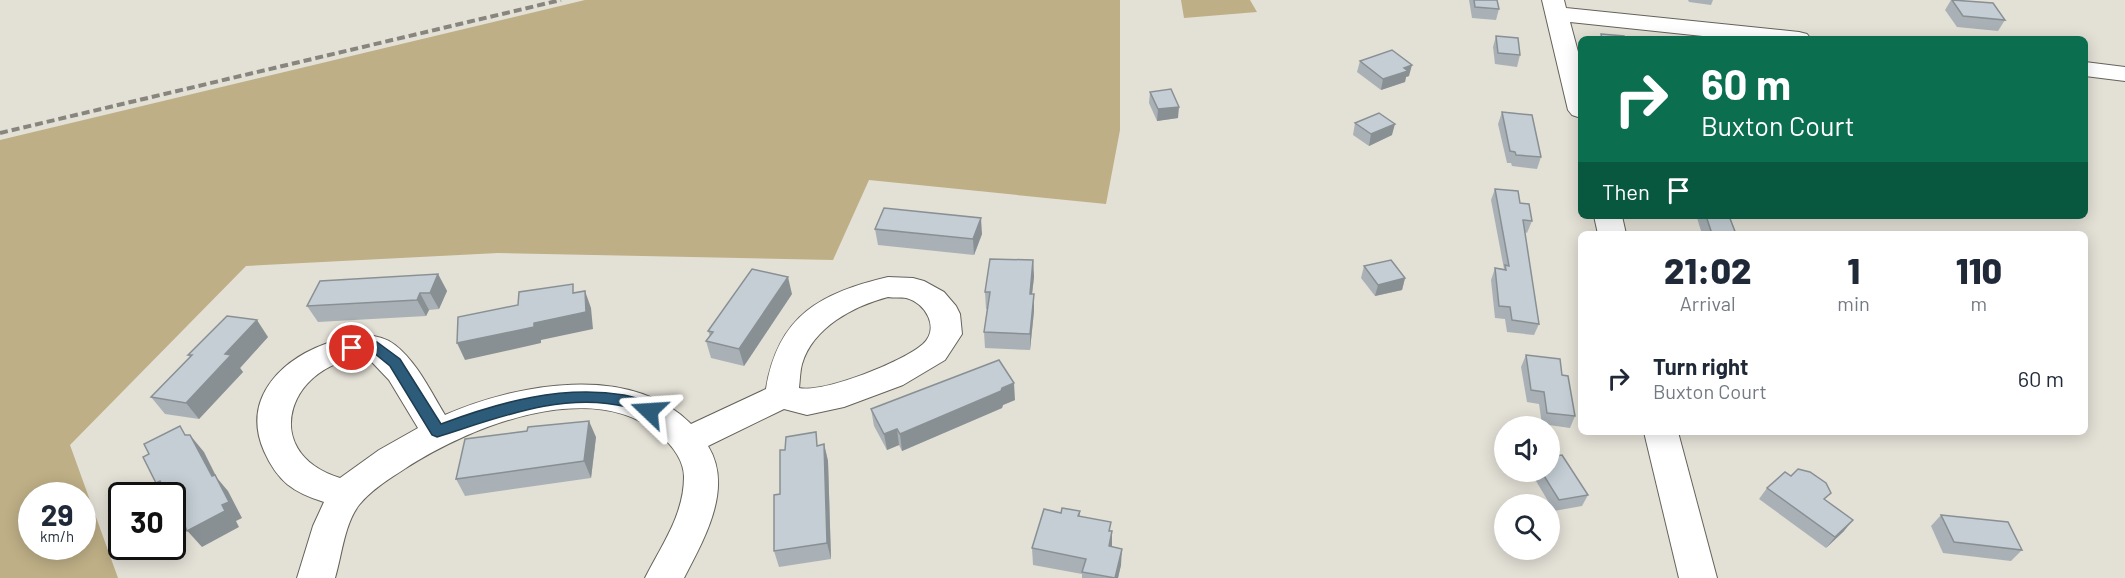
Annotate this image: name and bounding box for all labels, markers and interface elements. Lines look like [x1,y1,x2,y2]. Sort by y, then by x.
text: 60 m [1701,58,1791,108]
icon: right [1602,60,1680,138]
text: Buxton Court [1701,109,1855,141]
icon: arrive [1662,174,1695,207]
text: Then [1602,178,1650,204]
text: 21:02 [1664,248,1751,291]
text: 1 [1847,248,1860,291]
text: 110 [1956,248,2002,291]
text: Arrival [1680,291,1736,315]
text: min [1837,291,1870,315]
text: m [1971,291,1987,315]
pin [326,322,377,373]
icon: arrive [335,331,368,364]
text: Turn right [1653,353,1748,379]
icon: right [1602,362,1635,395]
text: 60 m [2018,365,2064,391]
position arrow [617,379,681,443]
text: Buxton Court [1653,379,1767,403]
map controls [1494,416,1560,560]
button: sound [1494,416,1560,482]
speed limit sign: 30 [108,482,186,560]
button: search [1494,494,1560,560]
text: 29 [41,496,73,532]
text: km/h [40,527,74,545]

